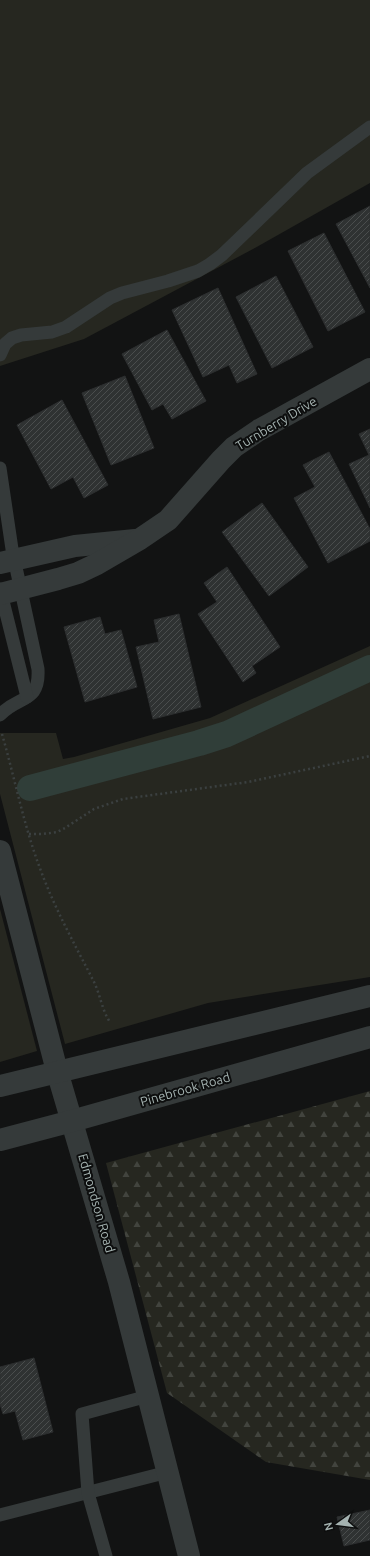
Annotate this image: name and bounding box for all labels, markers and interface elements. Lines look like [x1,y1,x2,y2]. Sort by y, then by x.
street label: Turnberry Drive [233,393,319,453]
street label: Pinebrook Road [138,1069,232,1109]
street label: Edmondson Road [76,1152,118,1254]
north arrow [318,1504,358,1544]
text: N [321,1521,335,1532]

